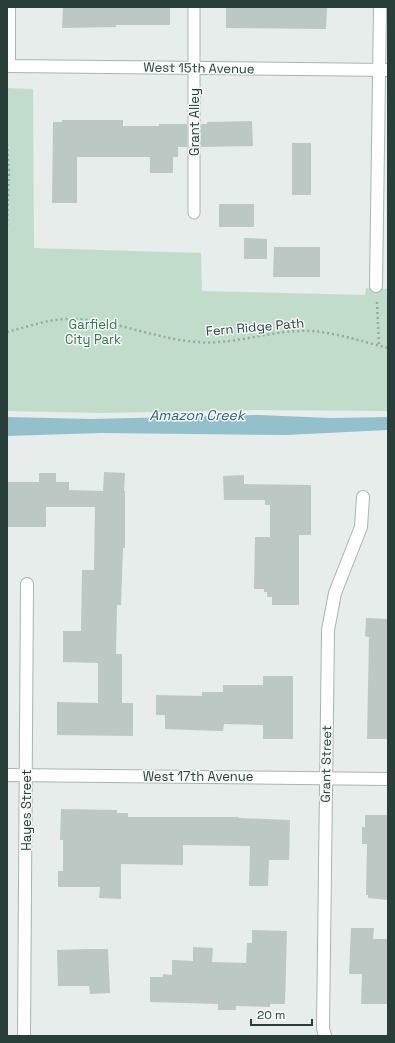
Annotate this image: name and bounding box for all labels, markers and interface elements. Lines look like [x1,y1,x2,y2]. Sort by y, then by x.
street label: West 15th Avenue [143,59,255,77]
street label: Grant Alley [186,88,203,156]
street label: Fern Ridge Path [205,314,305,340]
park label: Garfield City Park [65,316,121,348]
water label: Amazon Creek [150,406,246,424]
street label: Grant Street [317,725,335,803]
street label: West 17th Avenue [143,768,253,785]
street label: Hayes Street [18,769,35,851]
scale bar [251,1001,312,1027]
text: 20 m [257,1007,285,1023]

